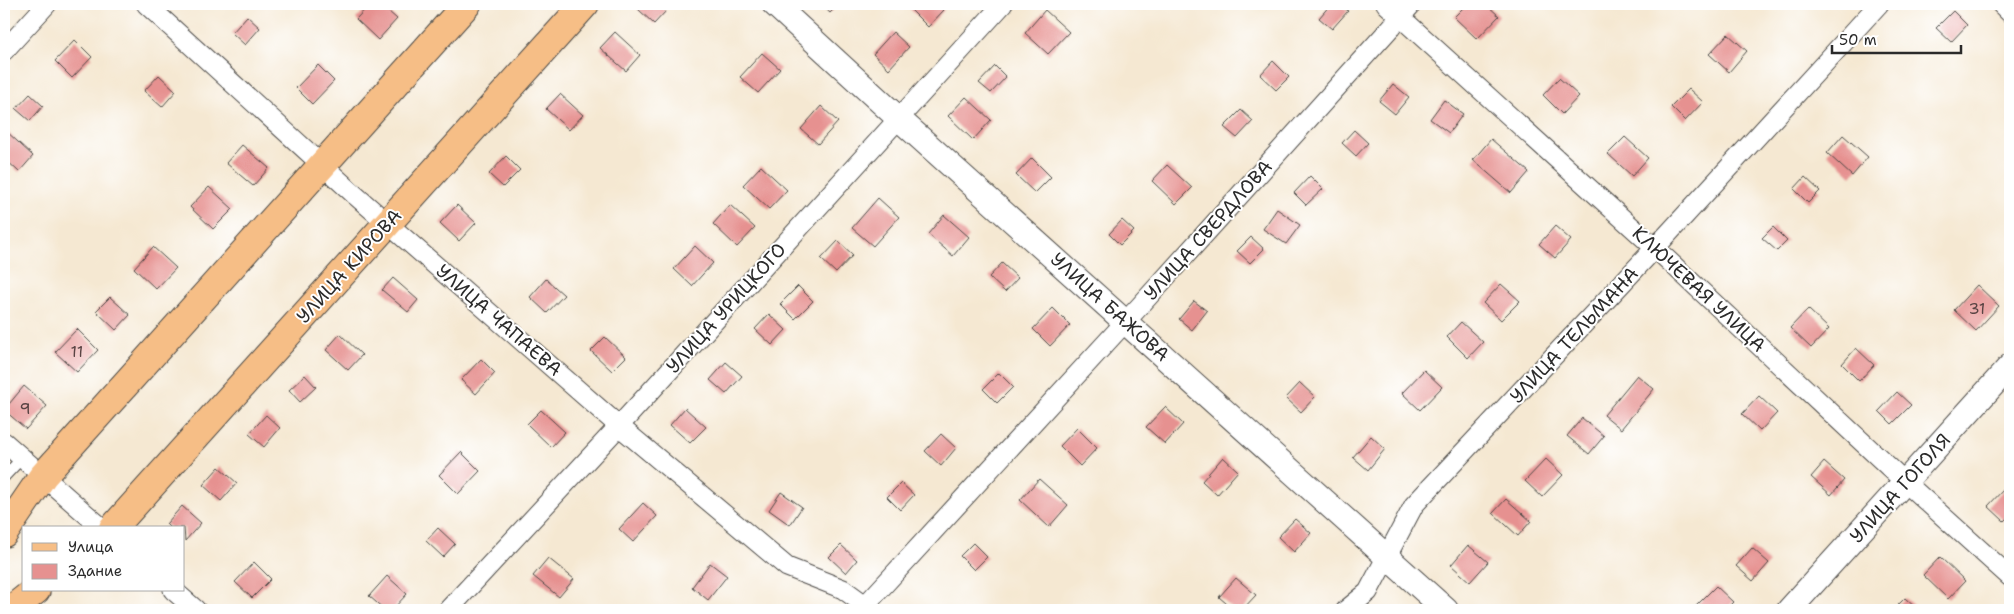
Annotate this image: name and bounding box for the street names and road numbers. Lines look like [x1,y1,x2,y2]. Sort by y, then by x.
street label: УЛИЦА СВЕРДЛОВА [1138,154,1278,305]
street label: УЛИЦА КИРОВА [291,203,407,329]
street label: КЛЮЧЕВАЯ УЛИЦА [1627,221,1771,358]
street label: УЛИЦА УРИЦКОГО [661,237,791,379]
street label: УЛИЦА БАЖОВА [1045,247,1175,367]
street label: УЛИЦА ЧАПАЕВА [431,258,567,382]
street label: УЛИЦА ТЕЛЬМАНА [1504,261,1644,409]
street label: УЛИЦА ГОГОЛЯ [1844,428,1956,548]

